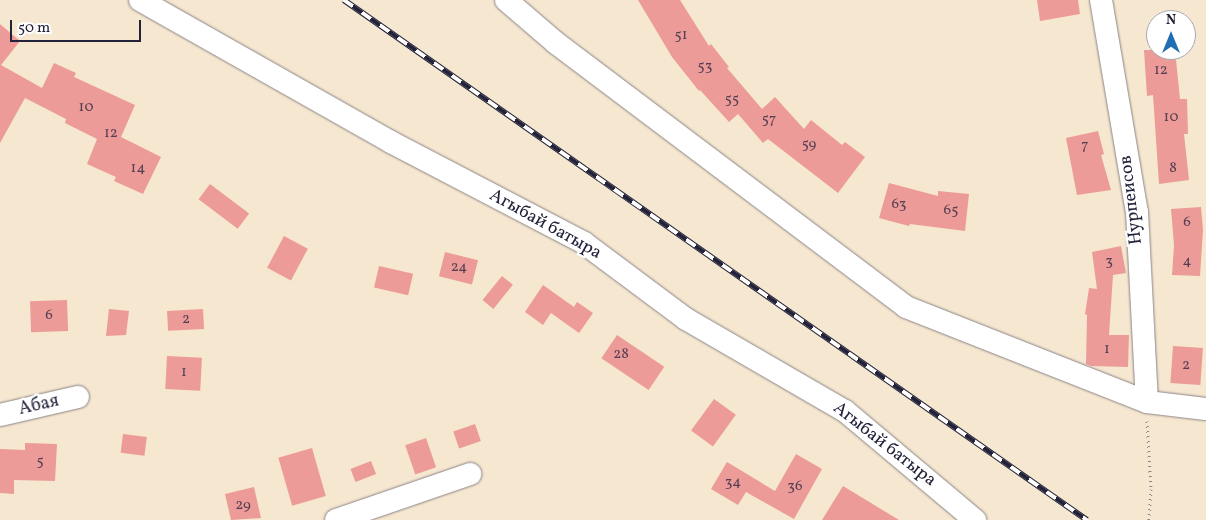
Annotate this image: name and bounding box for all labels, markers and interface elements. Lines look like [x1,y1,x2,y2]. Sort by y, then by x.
scale bar [12,10,144,42]
north arrow [1146,10,1196,60]
text: N [1166,11,1176,30]
text: 50 m [18,18,50,39]
house number: 51 [674,27,688,45]
house number: 53 [698,58,712,76]
house number: 12 [1154,62,1168,80]
house number: 55 [725,91,739,109]
house number: 10 [79,99,93,117]
house number: 10 [1164,109,1178,127]
house number: 57 [762,111,776,129]
house number: 12 [104,125,118,143]
house number: 59 [802,136,816,154]
house number: 7 [1081,137,1089,155]
street label: Нурпеисов [1116,154,1148,246]
house number: 14 [131,160,145,178]
house number: 8 [1169,160,1177,178]
street label: Агыбай батыра [485,185,605,265]
house number: 63 [891,196,907,214]
house number: 65 [944,202,958,220]
house number: 6 [1183,214,1191,232]
house number: 3 [1105,253,1113,271]
house number: 4 [1183,253,1191,271]
house number: 24 [451,259,467,277]
house number: 6 [45,307,53,325]
house number: 2 [182,311,190,329]
house number: 1 [1104,341,1110,359]
house number: 28 [613,346,629,364]
house number: 2 [1182,357,1190,375]
house number: 1 [181,364,187,382]
street label: Абая [17,391,61,421]
street label: Агыбай батыра [828,398,940,492]
house number: 5 [36,453,44,471]
house number: 34 [725,474,741,492]
house number: 36 [787,478,803,496]
house number: 29 [235,497,251,515]

